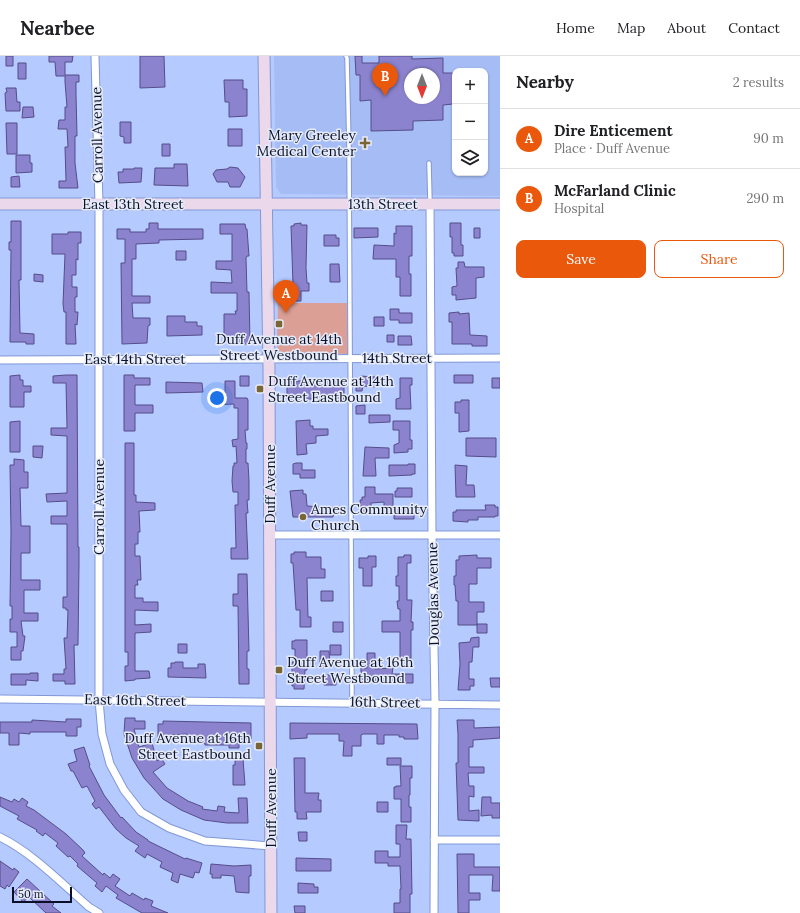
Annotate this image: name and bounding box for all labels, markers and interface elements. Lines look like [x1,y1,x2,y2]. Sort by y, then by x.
text: Nearbee [20,16,95,40]
text: Home [556,19,595,37]
text: Map [617,19,645,37]
text: About [667,19,706,37]
text: Contact [728,19,780,37]
pin: B [372,63,398,96]
north arrow [404,68,440,104]
map controls [452,68,488,176]
button: + [452,68,488,104]
text: Nearby [516,71,574,93]
text: 2 results [733,74,784,91]
street label: Carroll Avenue [87,86,107,183]
button: − [452,104,488,140]
text: Dire Enticement [554,121,673,140]
place label: Mary Greeley Medical Center [256,126,357,160]
text: A [525,130,533,147]
text: 90 m [753,130,784,147]
marker: Mary Greeley Medical Center [359,137,371,149]
button: layers [452,140,488,176]
text: Place · Duff Avenue [554,140,670,157]
text: McFarland Clinic [554,181,676,200]
text: B [525,190,533,207]
text: 290 m [746,190,784,207]
street label: East 13th Street [82,195,184,213]
street label: 13th Street [348,195,419,213]
text: Hospital [554,200,604,217]
button: Save [516,240,646,278]
button: Share [654,240,784,278]
pin: A [273,280,299,313]
marker: Duff Avenue at 14th Street Westbound [274,319,284,329]
place label: Duff Avenue at 14th Street Westbound [216,330,342,364]
street label: 14th Street [362,349,433,367]
street label: East 14th Street [84,350,186,368]
place label: Duff Avenue at 14th Street Eastbound [268,372,394,406]
marker: Duff Avenue at 14th Street Eastbound [255,384,265,394]
your location [207,388,227,408]
street label: Duff Avenue [261,444,279,524]
street label: Carroll Avenue [90,459,108,555]
place label: Ames Community Church [310,500,427,534]
marker: Ames Community Church [298,512,308,522]
street label: Douglas Avenue [423,542,443,646]
place label: Duff Avenue at 16th Street Westbound [287,653,414,687]
marker: Duff Avenue at 16th Street Westbound [274,665,284,675]
street label: East 16th Street [84,690,187,710]
street label: 16th Street [350,692,421,712]
place label: Duff Avenue at 16th Street Eastbound [125,729,251,763]
marker: Duff Avenue at 16th Street Eastbound [254,741,264,751]
street label: Duff Avenue [262,768,280,848]
scale bar [12,885,72,904]
text: 50 m [18,887,44,901]

